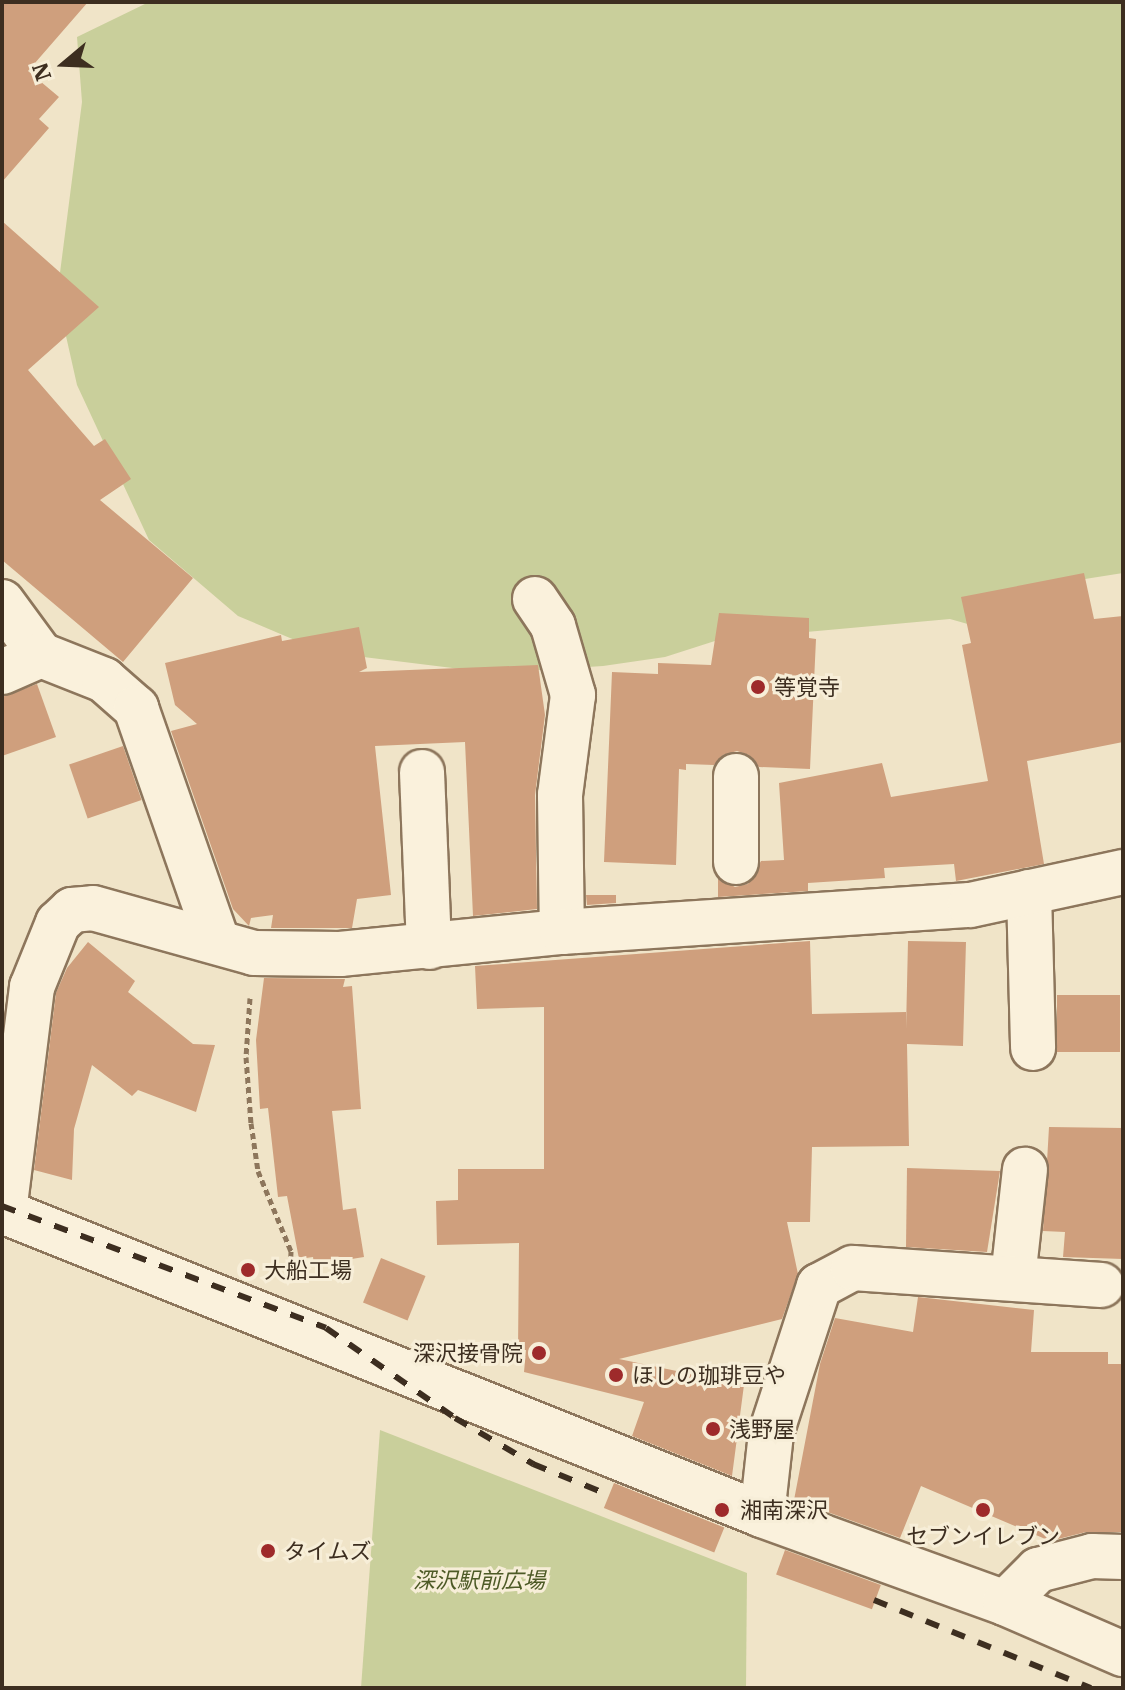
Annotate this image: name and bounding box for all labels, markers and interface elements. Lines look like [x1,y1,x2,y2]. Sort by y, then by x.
north arrow [24,24,104,104]
text: N [24,59,57,85]
place label: 等覚寺 [774,674,840,700]
marker: 等覚寺 [749,678,767,696]
place label: 大船工場 [264,1257,352,1283]
marker: 大船工場 [239,1261,257,1279]
place label: 深沢接骨院 [413,1340,523,1366]
marker: 深沢接骨院 [530,1344,548,1362]
place label: ほしの珈琲豆や [632,1362,786,1388]
marker: ほしの珈琲豆や [607,1366,625,1384]
place label: 浅野屋 [729,1416,795,1442]
marker: 浅野屋 [704,1420,722,1438]
place label: 湘南深沢 [740,1497,828,1523]
marker: 湘南深沢 [711,1499,733,1521]
marker: セブンイレブン [974,1501,992,1519]
place label: セブンイレブン [906,1523,1060,1549]
place label: タイムズ [284,1538,372,1564]
marker: タイムズ [259,1542,277,1560]
park label: 深沢駅前広場 [413,1567,545,1593]

